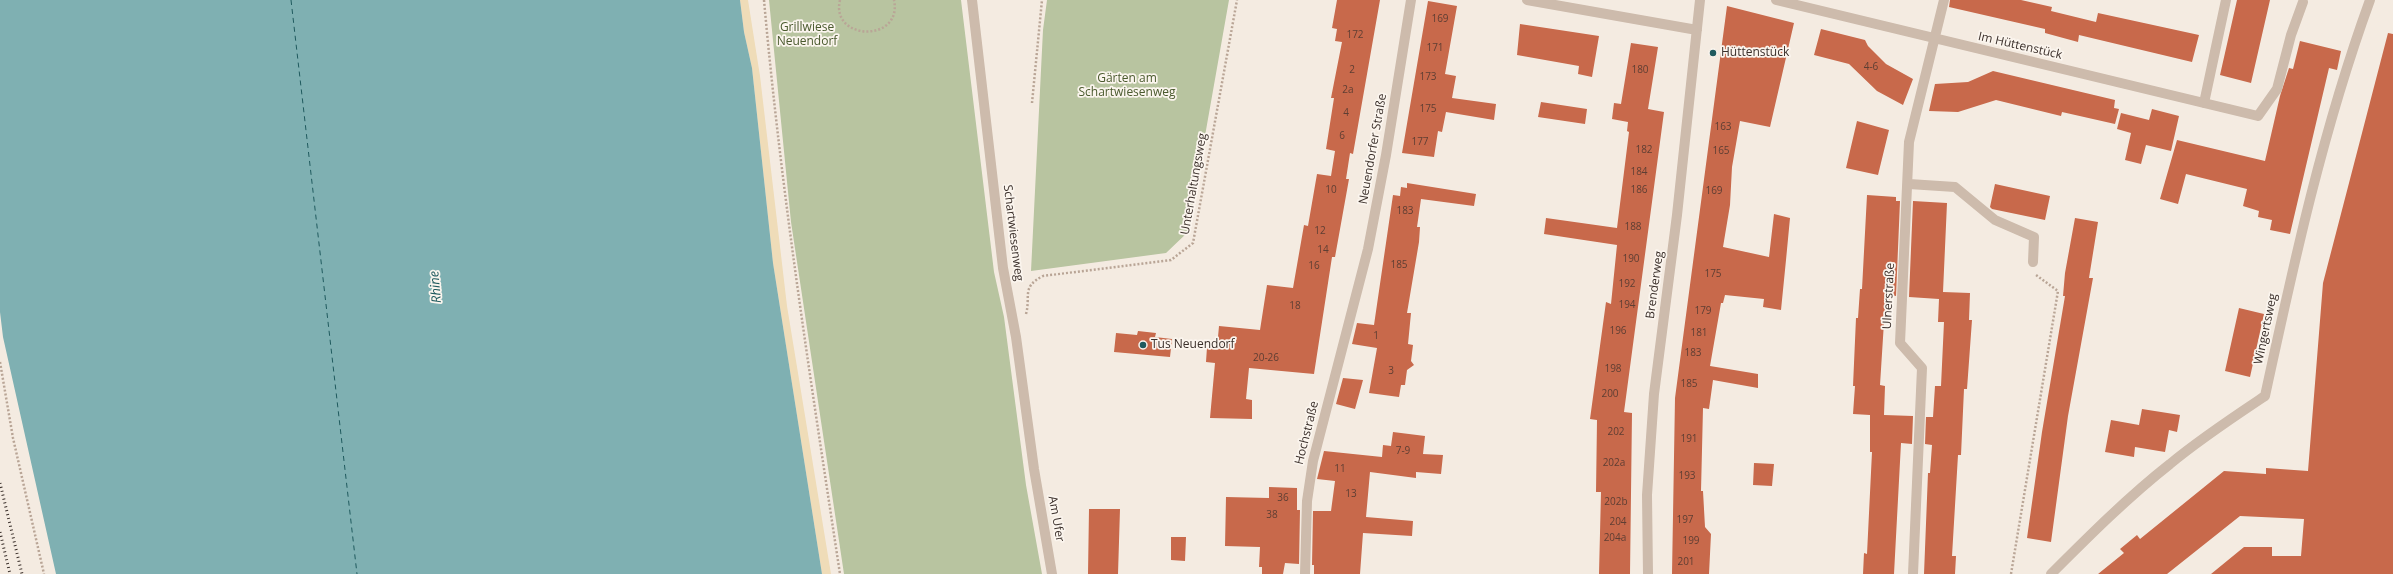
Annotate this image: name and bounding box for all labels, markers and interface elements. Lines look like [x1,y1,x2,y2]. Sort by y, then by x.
house number: 169 [1431,13,1449,25]
park label: Grillwiese Neuendorf [777,21,837,49]
house number: 172 [1346,29,1364,41]
street label: Im Hüttenstück [1977,29,2063,63]
house number: 171 [1426,42,1444,54]
place label: Hüttenstück [1721,46,1789,60]
marker: Hüttenstück [1708,48,1718,58]
house number: 4-6 [1864,61,1878,73]
house number: 2 [1349,64,1355,76]
house number: 180 [1631,64,1649,76]
house number: 173 [1419,71,1437,83]
park label: Gärten am Schartwiesenweg [1079,72,1175,100]
house number: 2a [1342,84,1354,96]
street label: Neuendorfer Straße [1356,93,1390,205]
house number: 175 [1419,103,1437,115]
house number: 4 [1343,107,1349,119]
house number: 163 [1714,121,1732,133]
house number: 6 [1339,130,1345,142]
street label: Unterhaltungsweg [1178,132,1210,236]
house number: 177 [1411,136,1429,148]
house number: 182 [1635,144,1653,156]
house number: 165 [1712,145,1730,157]
house number: 184 [1630,166,1648,178]
street label: Schartwiesenweg [1000,184,1026,282]
house number: 10 [1325,184,1337,196]
house number: 186 [1630,184,1648,196]
house number: 169 [1705,185,1723,197]
house number: 183 [1396,205,1414,217]
house number: 188 [1624,221,1642,233]
house number: 12 [1314,225,1326,237]
house number: 14 [1317,244,1329,256]
street label: Brenderweg [1643,250,1667,320]
house number: 190 [1622,253,1640,265]
house number: 185 [1390,259,1408,271]
house number: 16 [1308,260,1320,272]
street label: Ulnerstraße [1880,262,1898,330]
house number: 175 [1704,268,1722,280]
water label: Rhine [427,270,445,304]
house number: 192 [1618,278,1636,290]
street label: Wingertsweg [2251,292,2281,366]
house number: 194 [1618,299,1636,311]
house number: 18 [1289,300,1301,312]
house number: 179 [1694,305,1712,317]
house number: 196 [1609,325,1627,337]
house number: 181 [1690,327,1708,339]
house number: 1 [1373,330,1379,342]
place label: Tus Neuendorf [1151,338,1235,352]
marker: Tus Neuendorf [1138,340,1148,350]
house number: 183 [1684,347,1702,359]
house number: 20-26 [1253,352,1279,364]
house number: 198 [1604,363,1622,375]
house number: 3 [1388,365,1394,377]
house number: 185 [1680,378,1698,390]
house number: 200 [1601,388,1619,400]
street label: Hochstraße [1292,400,1322,466]
house number: 202 [1607,426,1625,438]
house number: 191 [1680,433,1698,445]
house number: 7-9 [1396,445,1410,457]
house number: 202a [1603,457,1625,469]
house number: 11 [1334,463,1346,475]
house number: 193 [1678,470,1696,482]
house number: 13 [1345,488,1357,500]
house number: 36 [1277,492,1289,504]
street label: Am Ufer [1045,495,1067,543]
house number: 202b [1604,496,1628,508]
house number: 38 [1266,509,1278,521]
house number: 197 [1676,514,1694,526]
house number: 204 [1609,516,1627,528]
house number: 204a [1604,532,1626,544]
house number: 199 [1682,535,1700,547]
house number: 201 [1677,556,1695,568]

